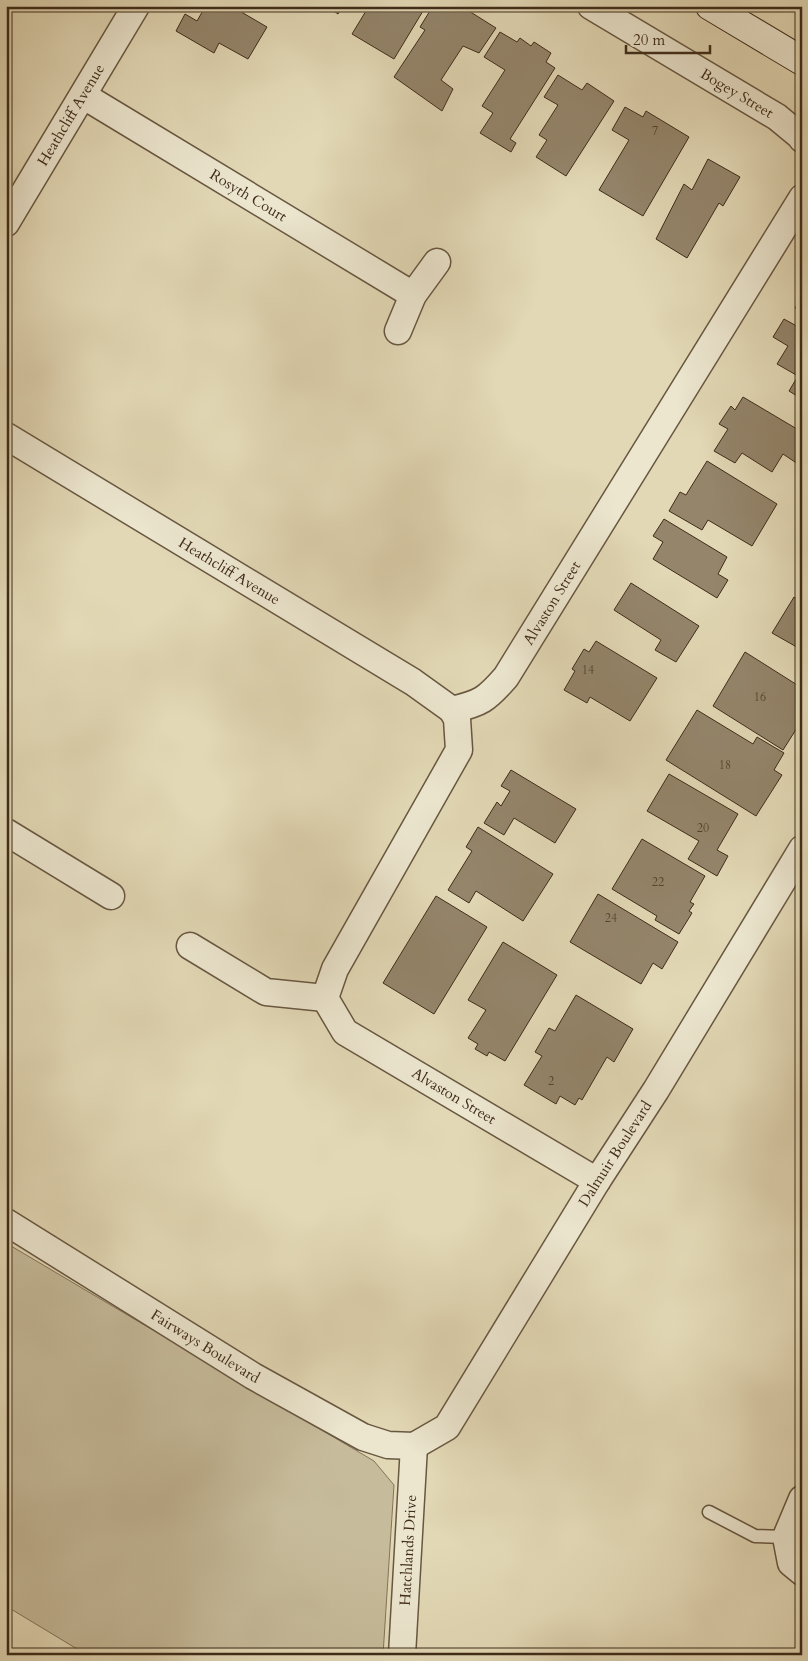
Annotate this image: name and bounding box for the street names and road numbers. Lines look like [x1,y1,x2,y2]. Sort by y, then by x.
street label: Heathcliff Avenue [33,60,109,170]
street label: Bogey Street [697,64,777,123]
street label: Rosyth Court [206,164,291,226]
street label: Heathcliff Avenue [175,533,284,610]
street label: Alvaston Street [518,557,585,649]
street label: Alvaston Street [408,1063,500,1129]
street label: Dalmuir Boulevard [574,1097,656,1210]
street label: Fairways Boulevard [147,1305,263,1388]
street label: Hatchlands Drive [395,1494,421,1606]

